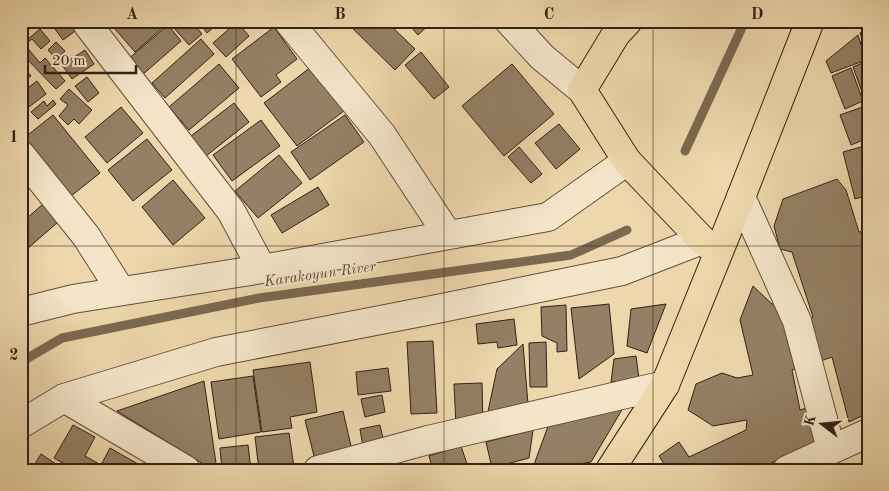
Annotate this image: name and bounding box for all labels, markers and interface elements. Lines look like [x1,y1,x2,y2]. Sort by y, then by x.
text: A [126,7,138,23]
text: B [334,7,346,23]
text: C [544,7,554,23]
text: D [751,7,763,23]
scale bar [45,42,136,74]
text: 20 m [52,54,86,69]
text: 1 [9,130,19,146]
water label: Karakoyun River [262,260,377,290]
text: 2 [9,348,19,364]
north arrow [796,398,846,448]
text: K [802,413,819,428]

